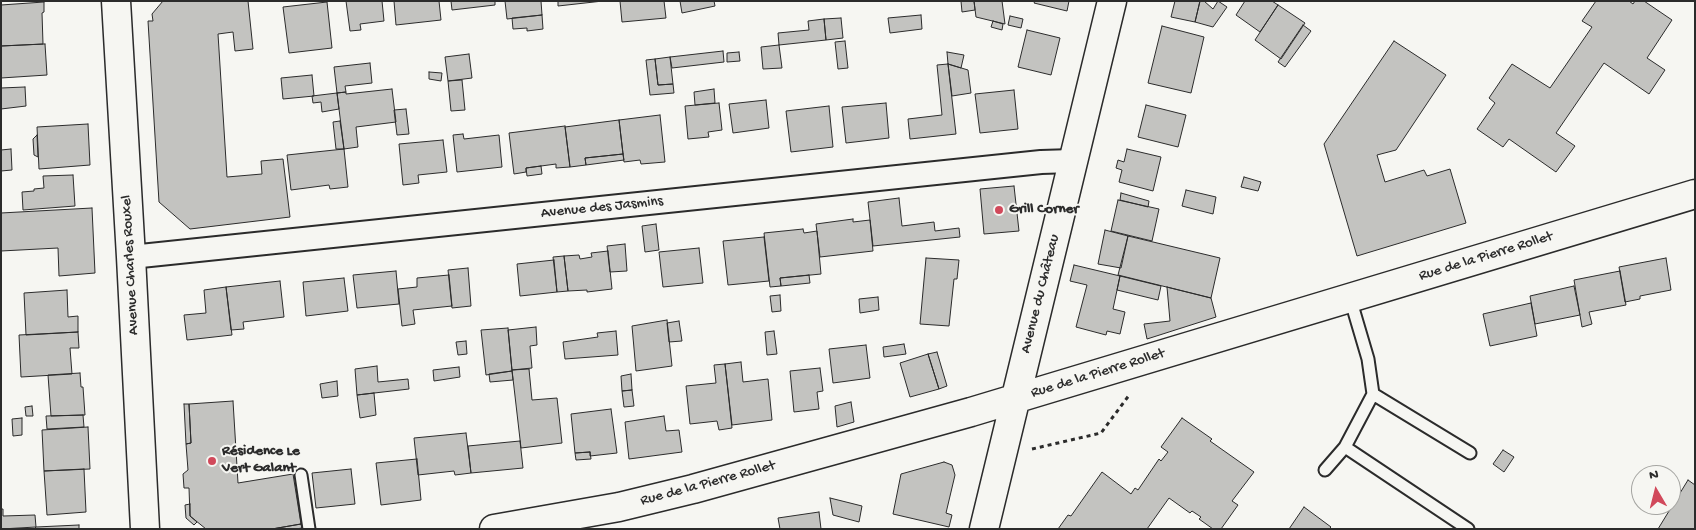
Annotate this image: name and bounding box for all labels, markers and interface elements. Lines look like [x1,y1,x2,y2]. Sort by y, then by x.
street label: Avenue des Jasmins [540,193,664,223]
street label: Avenue Charles Rouxel [118,195,144,335]
place label: Grill Corner [1009,201,1079,219]
marker: Grill Corner [993,204,1005,216]
street label: Rue de la Pierre Rollet [1417,228,1555,286]
street label: Avenue du Château [1018,233,1064,355]
street label: Rue de la Pierre Rollet [1029,345,1167,403]
place label: Résidence Le Vert Galant [222,443,300,478]
marker: Résidence Le Vert Galant [206,455,218,467]
street label: Rue de la Pierre Rollet [639,457,777,511]
north arrow [1631,465,1681,515]
text: N [1648,467,1660,485]

